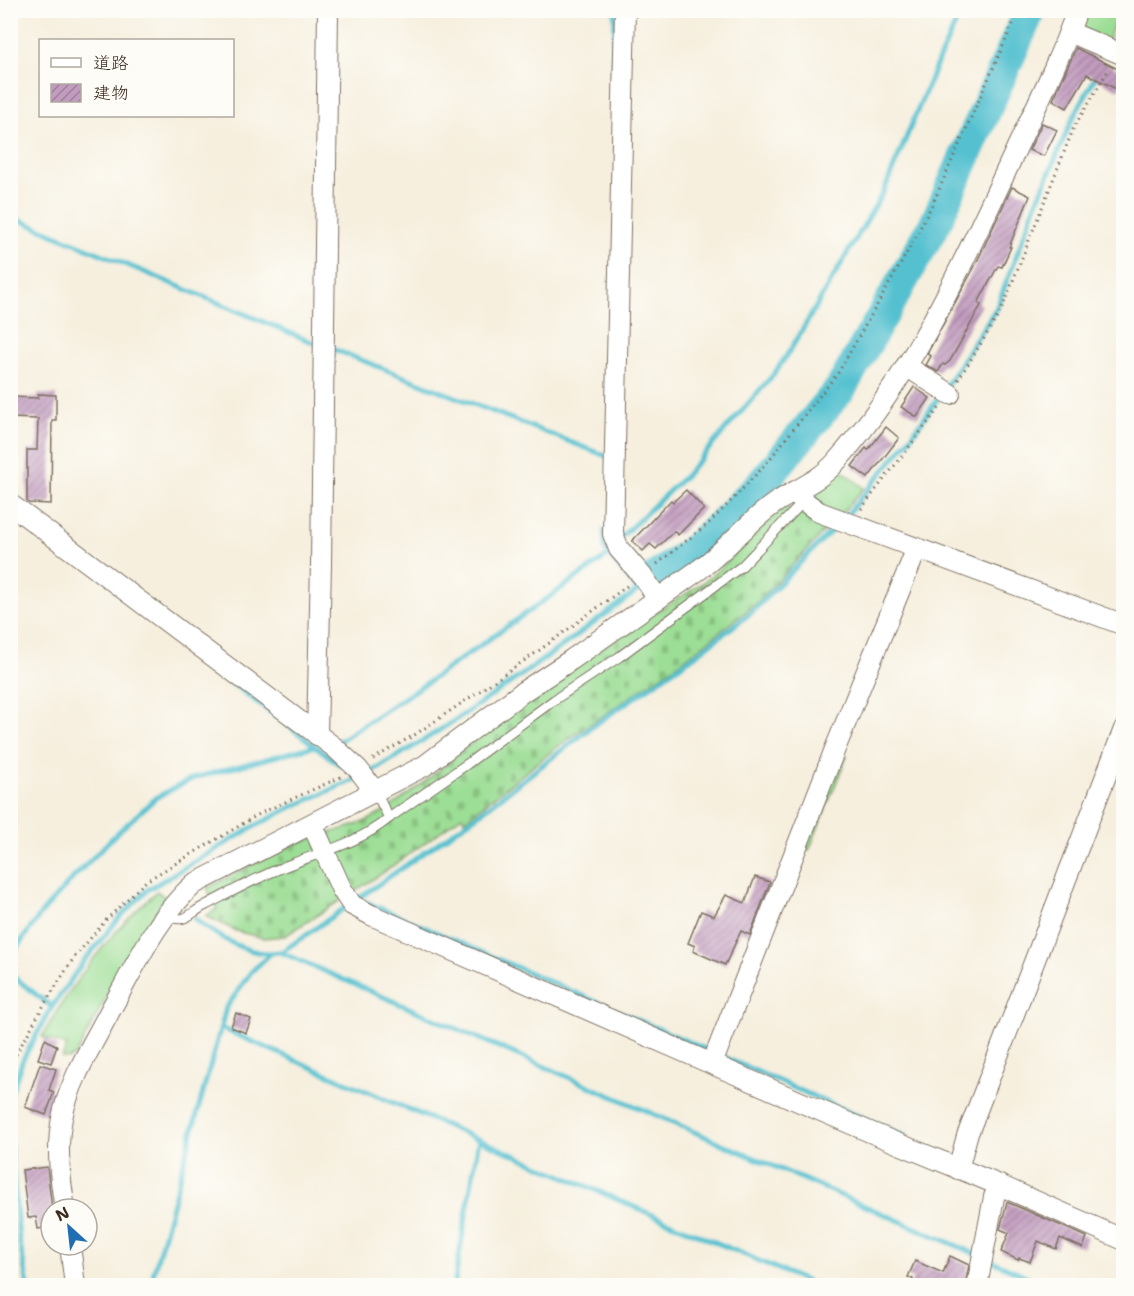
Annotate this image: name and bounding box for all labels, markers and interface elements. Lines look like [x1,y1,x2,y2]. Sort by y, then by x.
legend [39,39,234,117]
text: 道路 [93,51,129,75]
text: 建物 [93,81,129,105]
north arrow [39,1197,99,1257]
text: N [52,1202,73,1226]

